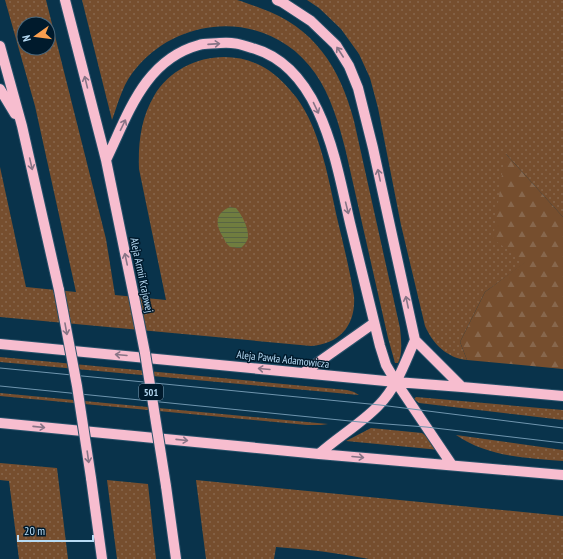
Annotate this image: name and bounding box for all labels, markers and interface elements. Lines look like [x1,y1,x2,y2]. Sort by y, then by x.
north arrow [16,16,56,56]
text: N [19,34,34,43]
one-way arrow [207,40,220,47]
one-way arrow [336,47,344,58]
one-way arrow [82,75,90,88]
one-way arrow [313,101,320,113]
one-way arrow [120,119,127,131]
one-way arrow [27,157,35,170]
one-way arrow [374,169,382,182]
one-way arrow [343,201,351,214]
street label: Aleja Armii Krajowej [127,236,157,314]
one-way arrow [122,253,130,266]
one-way arrow [402,296,410,309]
one-way arrow [63,322,71,335]
street label: Aleja Pawła Adamowicza [236,347,330,371]
one-way arrow [115,352,128,359]
one-way arrow [258,365,271,373]
road number: 501 [139,384,163,400]
one-way arrow [32,423,45,430]
one-way arrow [175,437,188,444]
one-way arrow [84,450,92,463]
one-way arrow [351,453,364,460]
scale bar [18,517,93,543]
text: 20 m [24,523,45,538]

